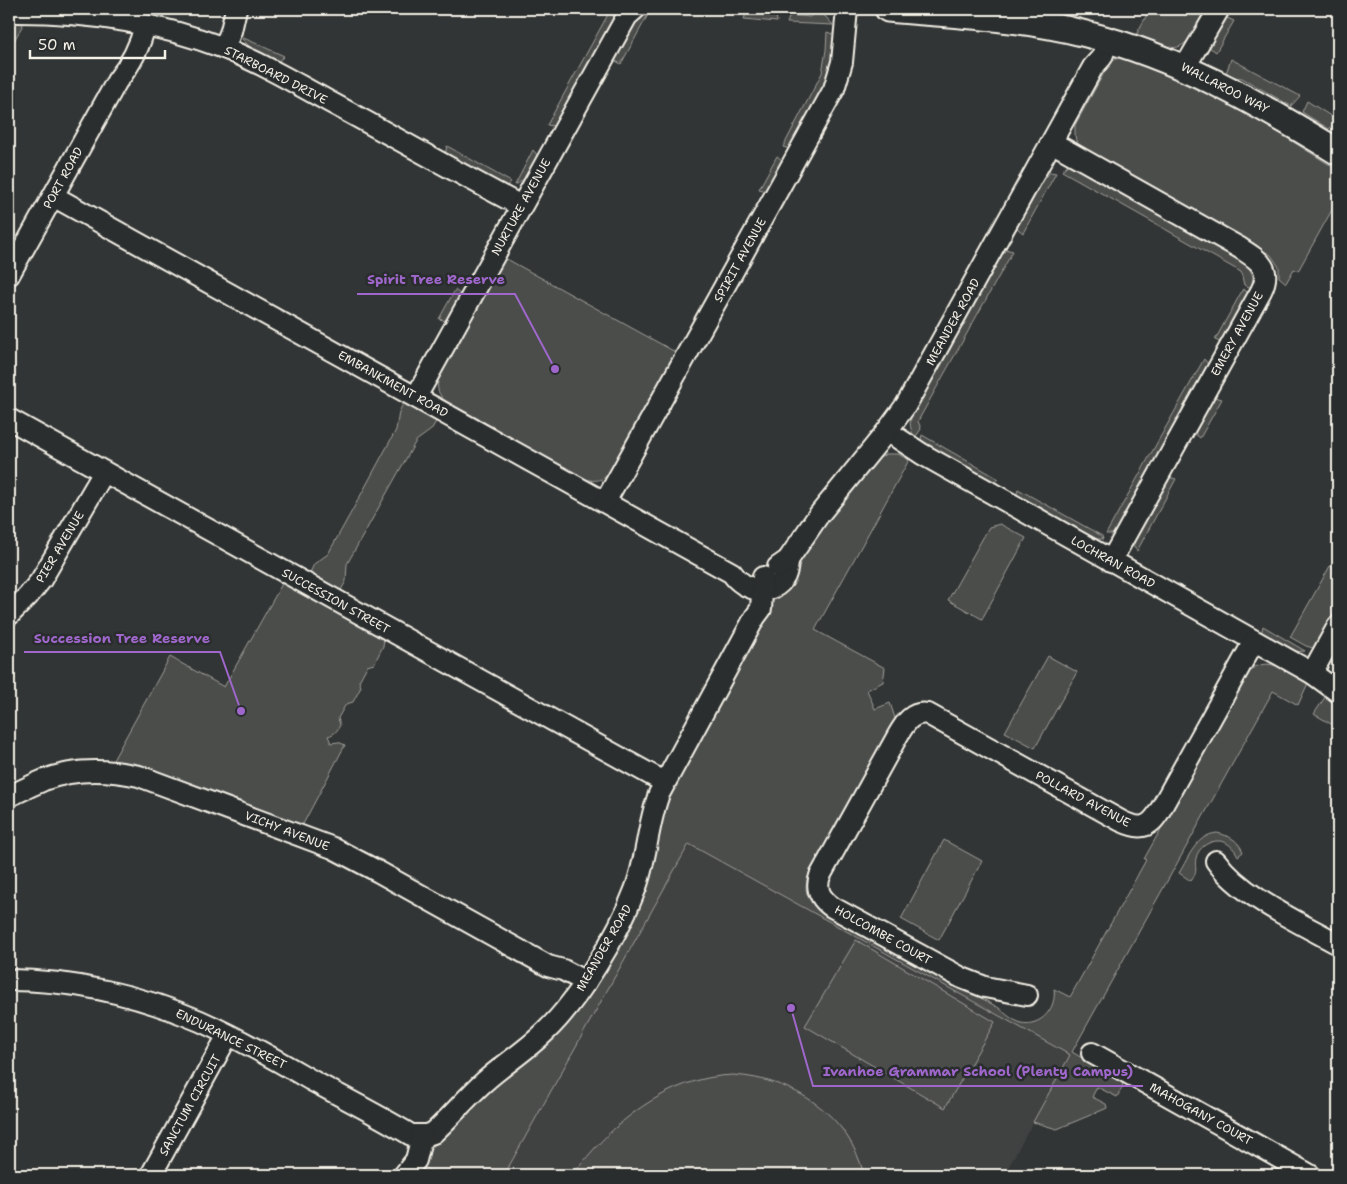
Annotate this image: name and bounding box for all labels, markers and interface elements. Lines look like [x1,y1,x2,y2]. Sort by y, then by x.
scale bar [30,28,165,60]
text: 50 m [38,35,76,55]
street label: STARBOARD DRIVE [222,42,330,108]
street label: WALLAROO WAY [1178,59,1273,118]
street label: PORT ROAD [39,144,87,212]
street label: NURTURE AVENUE [488,156,554,258]
street label: SPIRIT AVENUE [710,215,770,305]
callout: Spirit Tree Reserve [357,265,515,294]
text: Spirit Tree Reserve [367,270,505,288]
street label: MEANDER ROAD [922,275,984,369]
street label: EMERY AVENUE [1207,289,1267,379]
street label: EMBANKMENT ROAD [335,347,451,421]
street label: PIER AVENUE [32,508,88,586]
street label: LOCHRAN ROAD [1068,532,1158,592]
street label: SUCCESSION STREET [279,565,393,638]
callout: Succession Tree Reserve [24,623,220,652]
text: Succession Tree Reserve [34,629,210,647]
street label: POLLARD AVENUE [1033,767,1133,831]
street label: VICHY AVENUE [242,807,332,855]
street label: MEANDER ROAD [573,902,635,994]
street label: HOLCOMBE COURT [831,902,935,969]
street label: ENDURANCE STREET [173,1005,290,1073]
street label: SANCTUM CIRCUIT [155,1051,225,1159]
callout: Ivanhoe Grammar School (Plenty Campus) [813,1057,1143,1086]
text: Ivanhoe Grammar School (Plenty Campus) [823,1062,1133,1080]
street label: MAHOGANY COURT [1147,1079,1256,1149]

